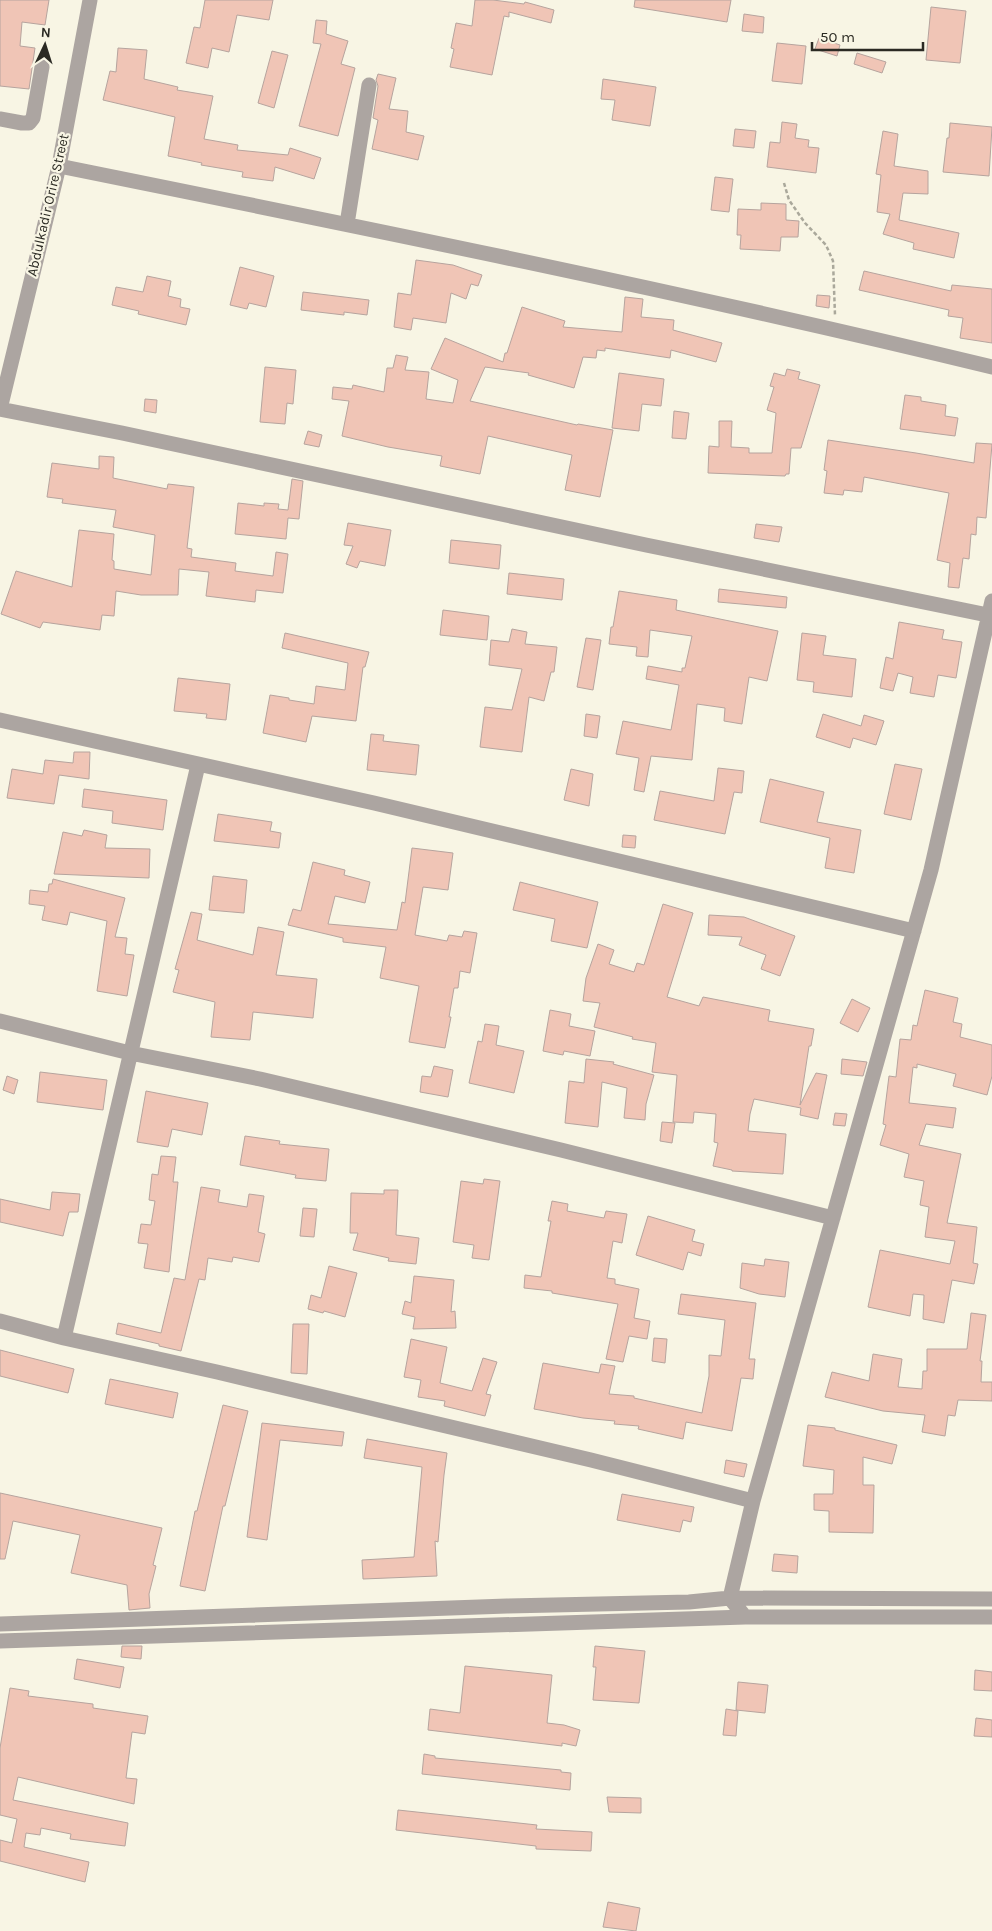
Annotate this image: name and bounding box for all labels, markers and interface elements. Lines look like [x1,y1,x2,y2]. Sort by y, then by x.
north arrow [20,20,70,70]
scale bar [812,20,923,52]
text: N [40,24,51,41]
text: 50 m [820,28,855,46]
street label: Abdulkadir Orire Street [23,132,73,278]

